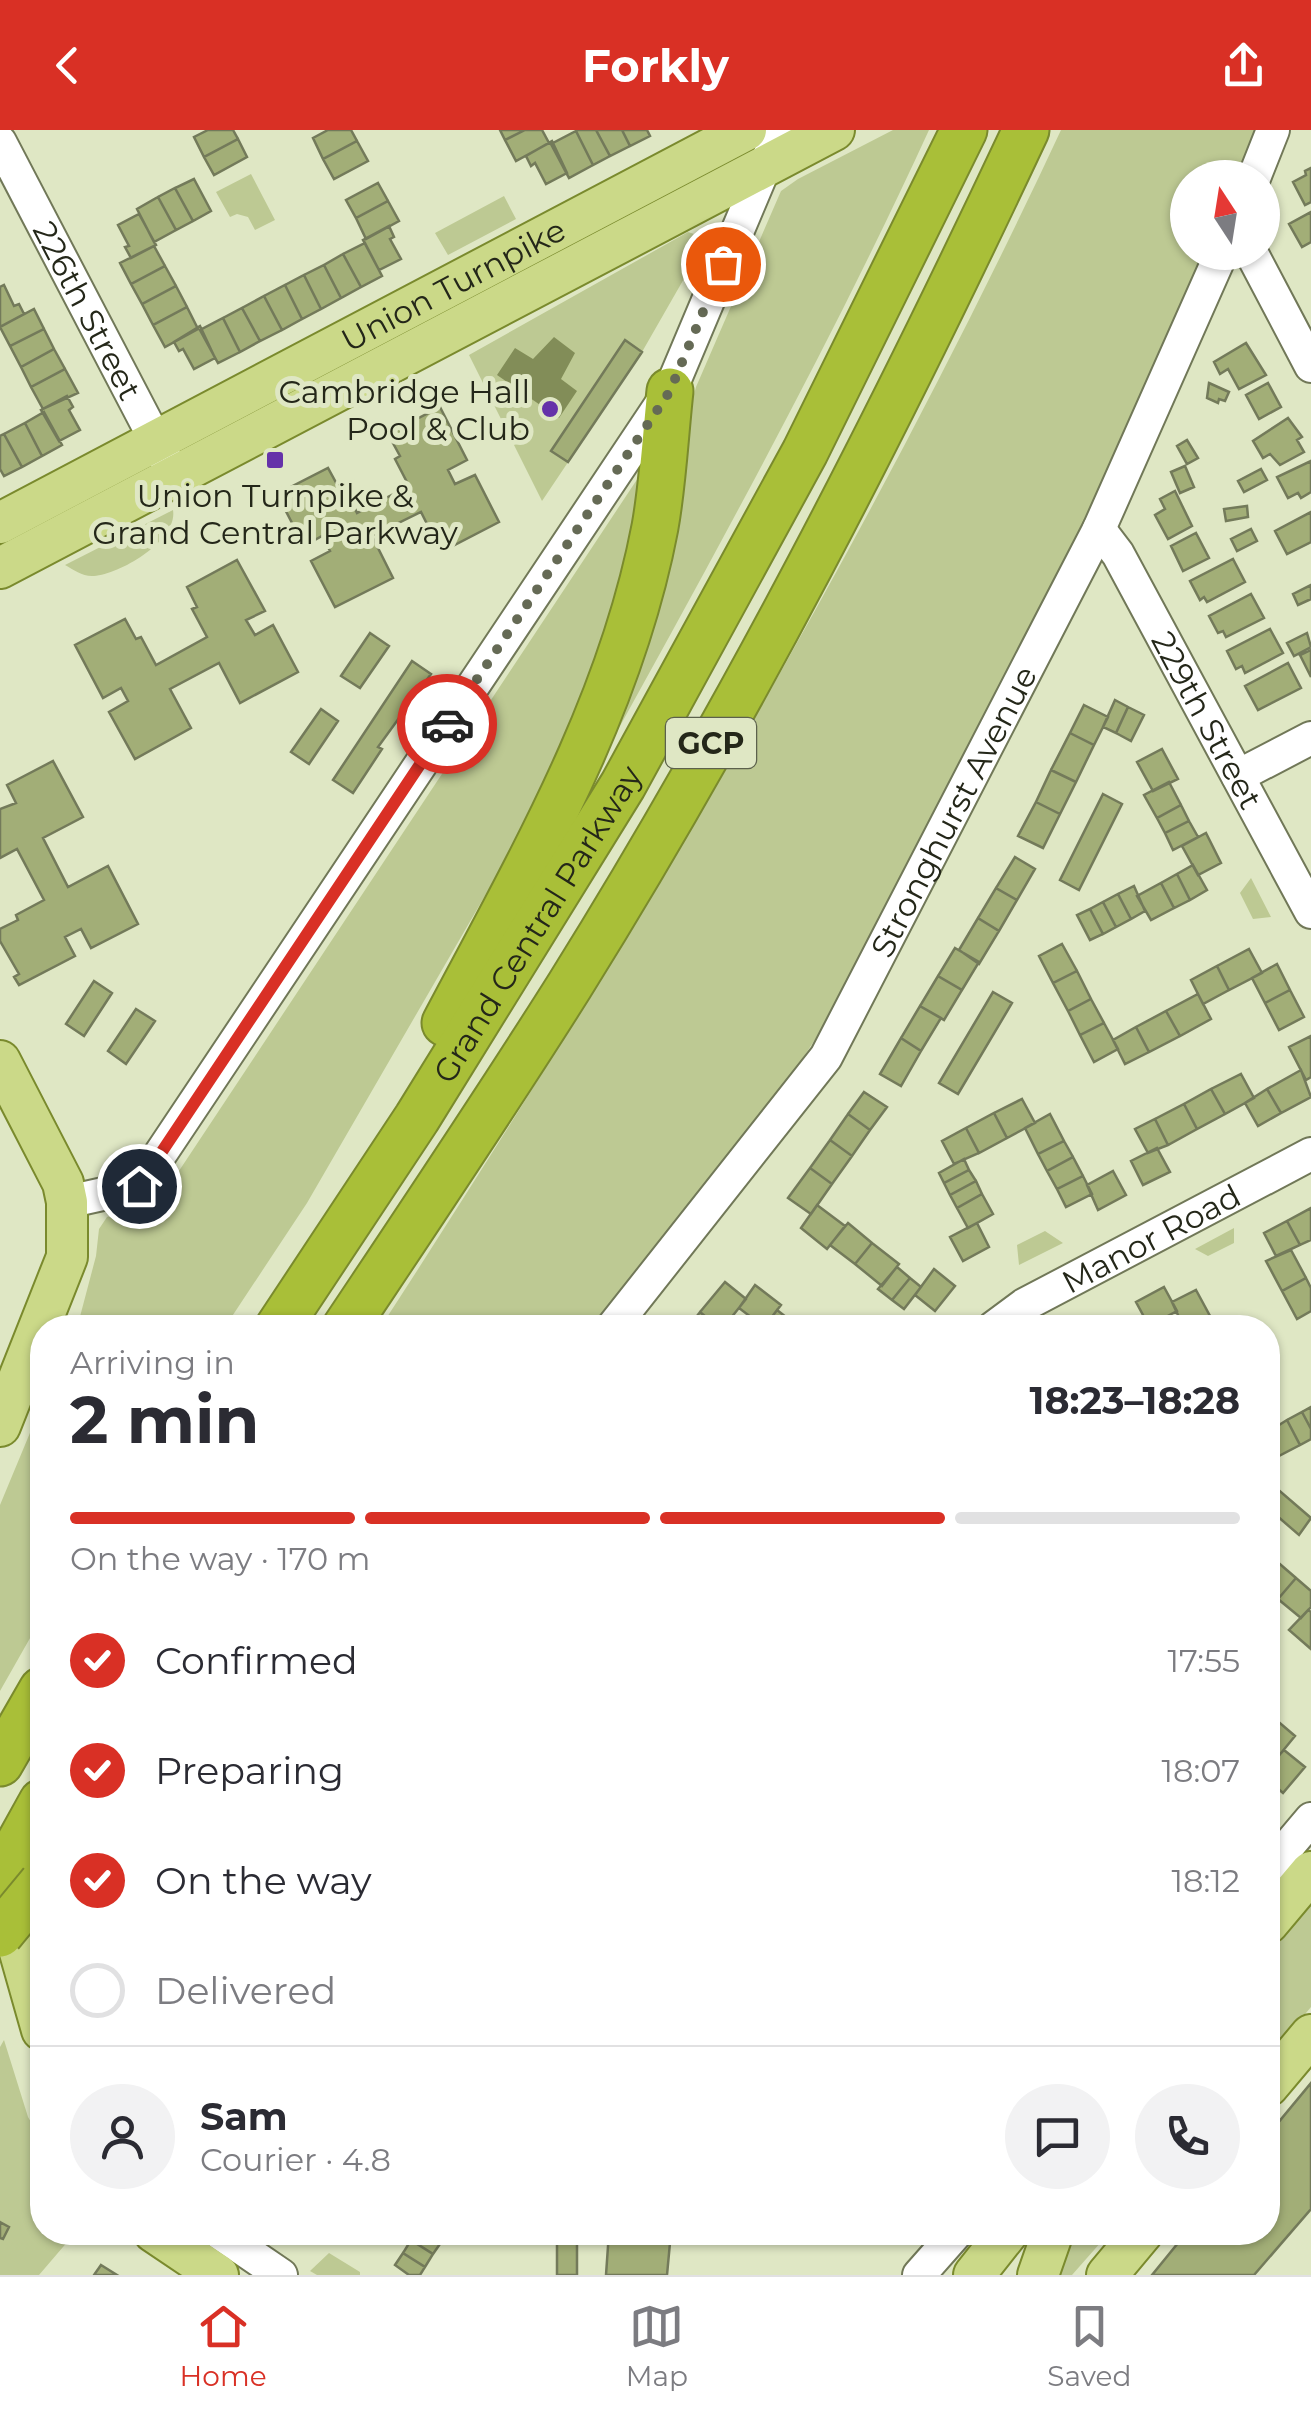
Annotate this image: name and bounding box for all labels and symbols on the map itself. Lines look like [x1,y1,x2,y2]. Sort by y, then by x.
north arrow [1170,160,1280,270]
street label: Union Turnpike [334,209,572,359]
street label: 226th Street [25,215,150,406]
pin [681,222,766,307]
place label: Cambridge Hall Pool & Club [278,372,530,448]
marker: Cambridge Hall Pool & Club [539,398,561,420]
marker: Union Turnpike & Grand Central Parkway [264,449,286,471]
place label: Union Turnpike & Grand Central Parkway [92,476,458,552]
street label: 229th Street [1144,624,1271,816]
street label: Stronghurst Avenue [862,659,1044,963]
courier [397,674,497,774]
road number: GCP [666,718,756,768]
street label: Grand Central Parkway [424,758,650,1090]
pin [97,1144,182,1229]
street label: Manor Road [1055,1175,1247,1301]

